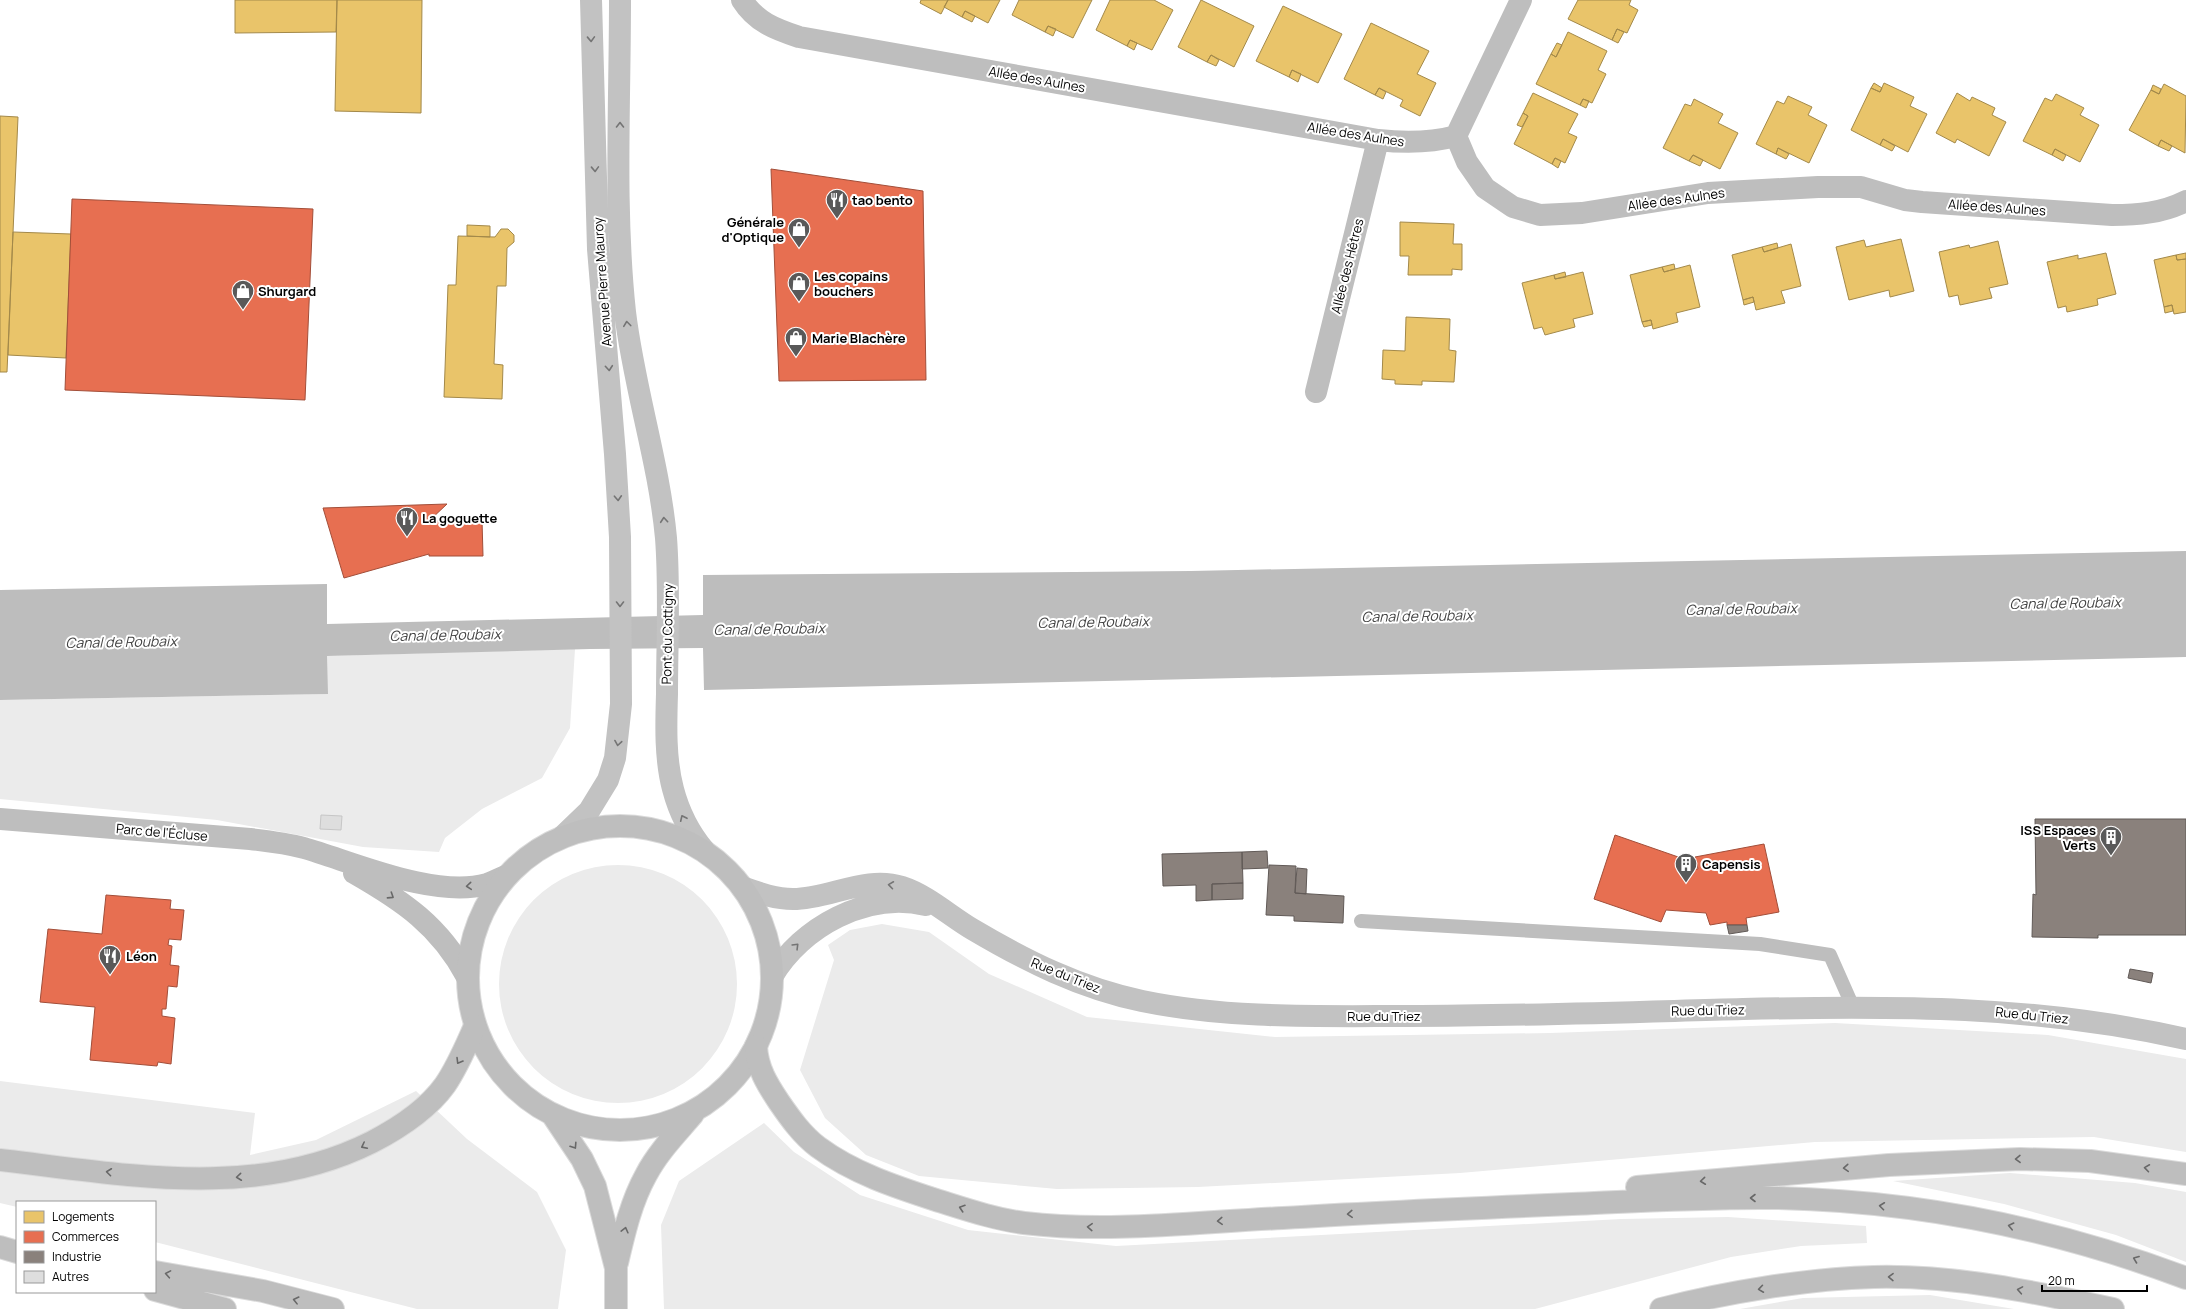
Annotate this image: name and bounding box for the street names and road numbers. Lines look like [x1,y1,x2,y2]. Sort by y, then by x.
street label: Allée des Aulnes [987,62,1087,96]
street label: Allée des Aulnes [1306,117,1406,151]
street label: Allée des Aulnes [1626,183,1726,215]
street label: Allée des Aulnes [1948,195,2047,219]
street label: Allée des Hêtres [1326,216,1368,315]
street label: Avenue Pierre Mauroy [588,217,616,347]
street label: Pont du Cottigny [657,583,677,685]
street label: Parc de l'Écluse [115,819,209,845]
street label: Rue du Triez [1029,953,1104,997]
street label: Rue du Triez [1671,1000,1745,1020]
street label: Rue du Triez [1995,1002,2070,1028]
street label: Rue du Triez [1347,1007,1421,1025]

